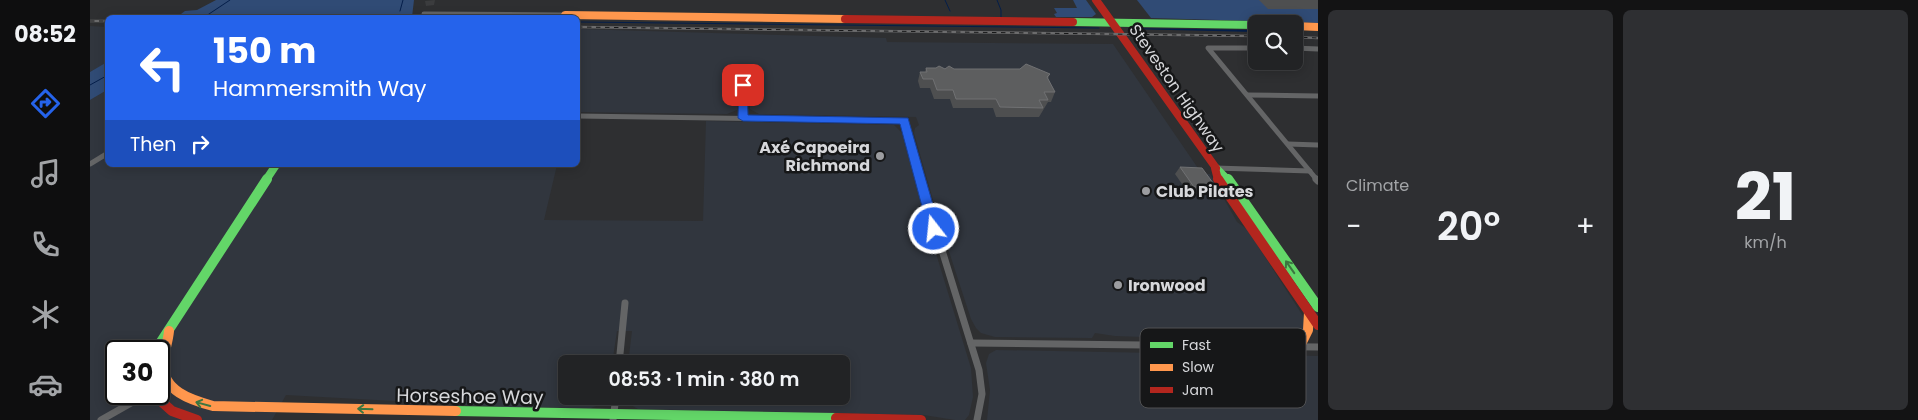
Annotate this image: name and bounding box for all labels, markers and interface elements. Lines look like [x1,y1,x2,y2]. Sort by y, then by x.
map controls [1248,15,1303,70]
button: search [1248,15,1303,70]
text: 08:52 [14,19,76,50]
street label: Steveston Highway [1124,19,1230,157]
text: 150 m [213,26,316,75]
icon: left [130,35,195,100]
pin [722,64,764,106]
icon: arrive [729,71,757,99]
text: Hammersmith Way [213,73,427,104]
icon: directions [28,86,63,121]
icon: right [186,130,214,158]
text: Then [130,131,176,158]
place label: Axé Capoeira Richmond [759,136,870,177]
marker: Axé Capoeira Richmond [874,150,886,162]
text: 21 [1735,152,1796,243]
icon: music [28,156,63,191]
text: Climate [1346,174,1409,197]
place label: Club Pilates [1156,180,1254,203]
marker: Club Pilates [1140,185,1152,197]
text: 20° [1437,200,1500,253]
position arrow [907,202,959,254]
text: − [1346,207,1361,246]
text: + [1576,207,1595,246]
icon: phone [28,227,63,262]
text: km/h [1744,231,1787,254]
one-way arrow [1285,260,1295,274]
place label: Ironwood [1128,274,1206,297]
marker: Ironwood [1112,279,1124,291]
icon: climate [28,297,63,332]
legend [1140,328,1306,408]
text: Fast [1182,335,1211,355]
speed limit sign: 30 [105,340,170,405]
text: Slow [1182,357,1215,377]
text: 08:53 · 1 min · 380 m [609,366,799,393]
icon: car [28,367,63,402]
text: Jam [1182,380,1213,400]
street label: Horseshoe Way [396,382,544,411]
one-way arrow [196,398,212,408]
one-way arrow [358,405,374,414]

